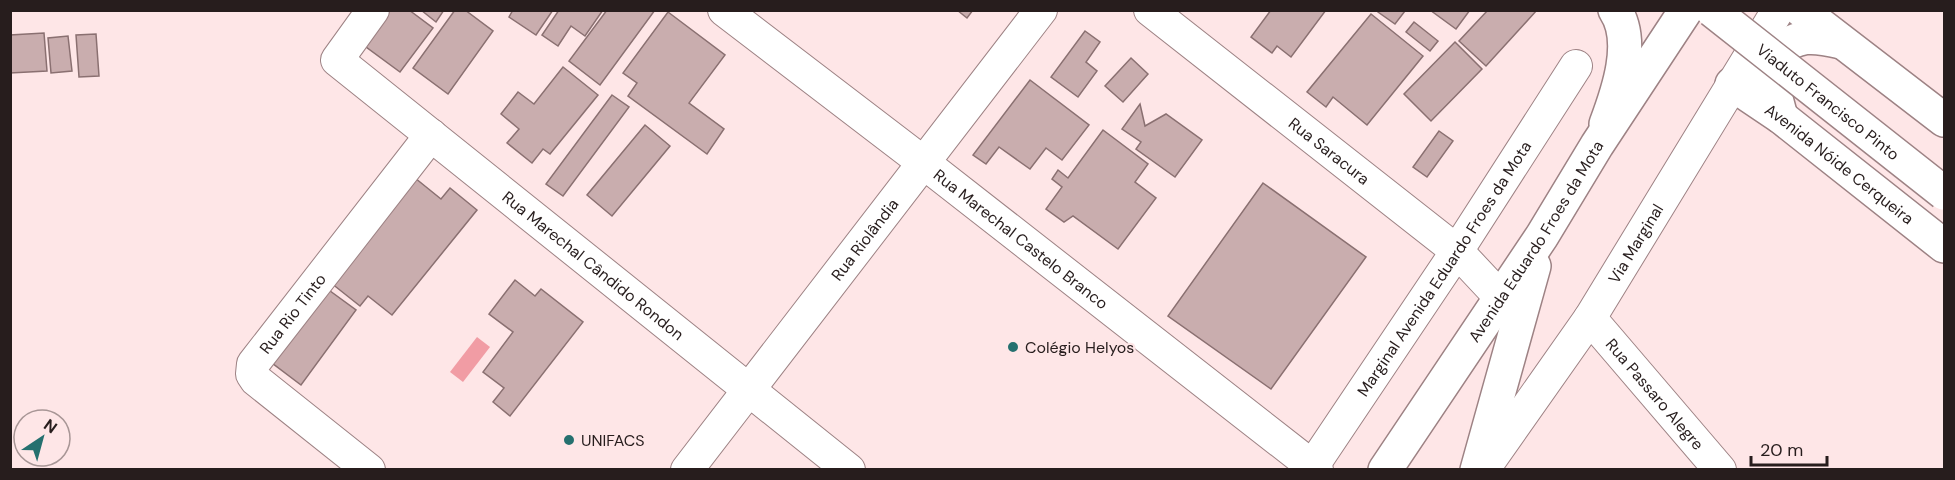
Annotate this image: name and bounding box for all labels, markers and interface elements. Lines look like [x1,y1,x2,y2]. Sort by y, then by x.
street label: Viaduto Francisco Pinto [1752,39,1904,165]
street label: Avenida Nóide Cerqueira [1761,99,1918,229]
street label: Rua Saracura [1285,112,1374,189]
street label: Marginal Avenida Eduardo Froes da Mota [1352,137,1536,400]
street label: Avenida Eduardo Froes da Mota [1463,137,1608,346]
street label: Rua Marechal Castelo Branco [929,164,1113,314]
street label: Rua Marechal Cândido Rondon [498,186,689,344]
street label: Rua Riolândia [826,194,903,285]
street label: Via Marginal [1603,200,1668,287]
street label: Rua Rio Tinto [255,269,330,358]
street label: Rua Passaro Alegre [1601,334,1709,454]
place label: Colégio Helyos [1025,337,1134,358]
marker: Colégio Helyos [1006,340,1020,354]
north arrow [12,408,72,468]
text: N [40,414,61,438]
scale bar [1751,429,1828,467]
place label: UNIFACS [581,430,644,451]
marker: UNIFACS [562,433,576,447]
text: 20 m [1760,438,1803,462]

